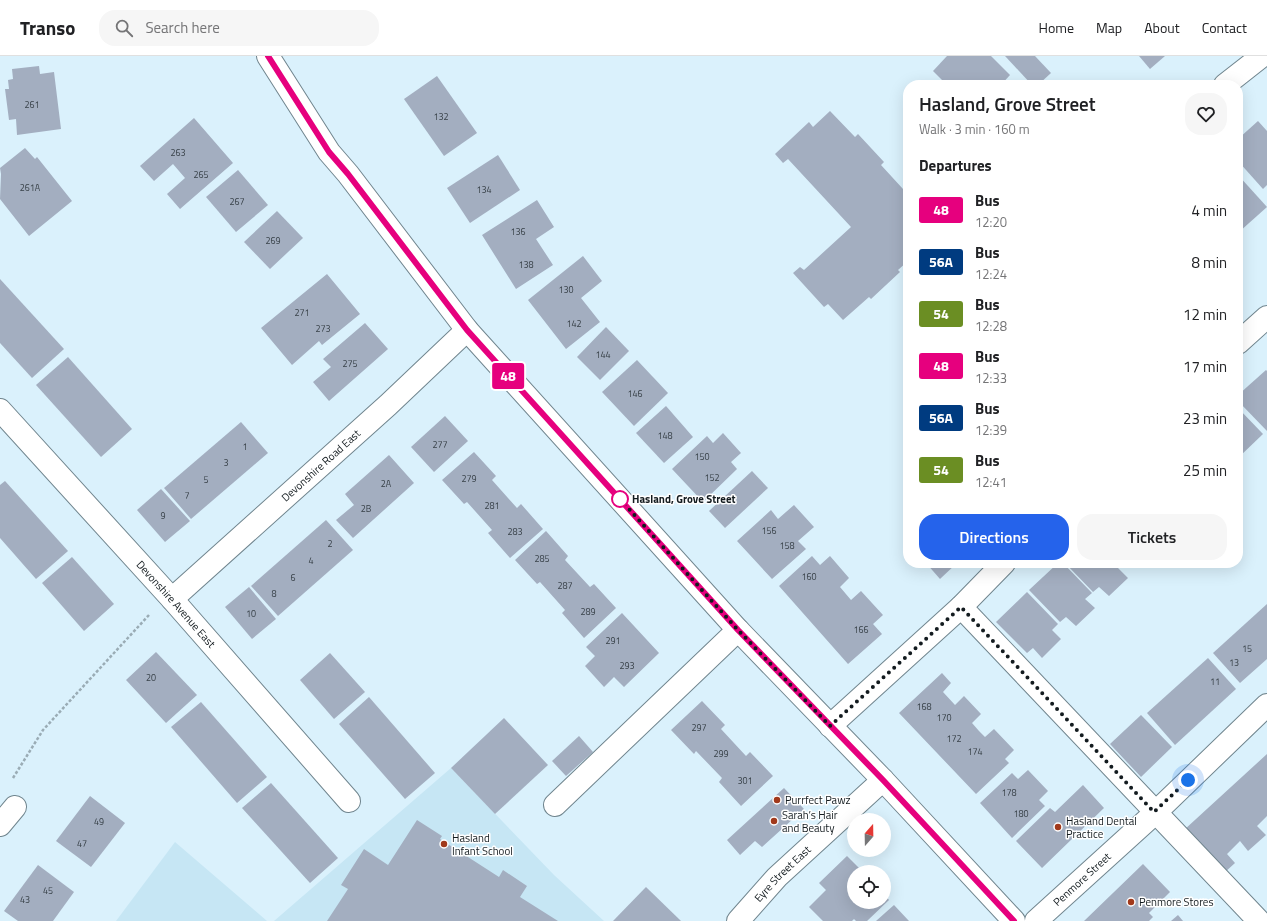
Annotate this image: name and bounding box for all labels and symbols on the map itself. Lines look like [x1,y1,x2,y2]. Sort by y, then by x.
house number: 261 [24,98,40,111]
house number: 132 [433,110,449,123]
house number: 263 [170,146,186,159]
house number: 265 [193,168,209,181]
house number: 261A [20,181,41,194]
house number: 134 [476,183,492,196]
house number: 267 [229,195,245,208]
house number: 136 [510,225,526,238]
house number: 269 [265,234,281,247]
house number: 138 [518,258,534,271]
house number: 130 [558,283,574,296]
house number: 271 [294,306,310,319]
house number: 142 [566,317,582,330]
house number: 273 [315,322,331,335]
house number: 144 [595,348,611,361]
house number: 275 [342,357,358,370]
line badge: 48 [490,363,526,389]
house number: 146 [627,387,643,400]
street label: Devonshire Road East [278,425,364,505]
house number: 148 [657,429,673,442]
house number: 277 [432,438,448,451]
house number: 1 [242,440,248,453]
house number: 150 [694,450,710,463]
house number: 3 [223,456,229,469]
house number: 152 [704,471,720,484]
house number: 279 [461,472,477,485]
house number: 5 [203,473,209,486]
house number: 2A [381,477,392,490]
house number: 7 [184,489,190,502]
marker: Hasland, Grove Street [611,490,629,508]
place label: Hasland, Grove Street [632,491,736,507]
house number: 281 [484,499,500,512]
house number: 2B [361,502,372,515]
house number: 9 [160,509,166,522]
house number: 156 [761,524,777,537]
house number: 283 [507,525,523,538]
house number: 2 [327,537,333,550]
house number: 158 [779,539,795,552]
house number: 285 [534,552,550,565]
house number: 4 [308,554,314,567]
street label: Devonshire Avenue East [133,557,219,651]
house number: 160 [801,570,817,583]
house number: 6 [290,571,296,584]
house number: 287 [557,579,573,592]
house number: 8 [271,587,277,600]
house number: 289 [580,605,596,618]
house number: 10 [246,607,256,620]
house number: 166 [853,623,869,636]
house number: 291 [605,634,621,647]
house number: 15 [1242,642,1252,655]
house number: 13 [1229,656,1239,669]
house number: 293 [619,659,635,672]
house number: 20 [146,671,156,684]
house number: 11 [1210,675,1220,688]
house number: 168 [916,700,932,713]
house number: 170 [936,711,952,724]
house number: 297 [691,721,707,734]
house number: 172 [946,732,962,745]
house number: 174 [967,745,983,758]
house number: 299 [713,747,729,760]
your location [1178,770,1198,790]
house number: 301 [737,774,753,787]
house number: 178 [1001,786,1017,799]
place label: Purrfect Pawz [785,792,851,808]
marker: Purrfect Pawz [772,795,782,805]
place label: Sarah’s Hair and Beauty [782,807,838,836]
house number: 180 [1013,807,1029,820]
north arrow [847,813,891,857]
place label: Hasland Dental Practice [1066,813,1137,842]
house number: 49 [94,815,104,828]
marker: Sarah’s Hair and Beauty [769,816,779,826]
marker: Hasland Dental Practice [1053,822,1063,832]
place label: Hasland Infant School [452,830,513,859]
house number: 47 [77,837,87,850]
marker: Hasland Infant School [439,839,449,849]
street label: Eyre Street East [750,842,815,906]
street label: Penmore Street [1049,849,1114,910]
house number: 45 [43,884,53,897]
house number: 43 [20,893,30,906]
place label: Penmore Stores [1139,894,1214,910]
marker: Penmore Stores [1126,897,1136,907]

